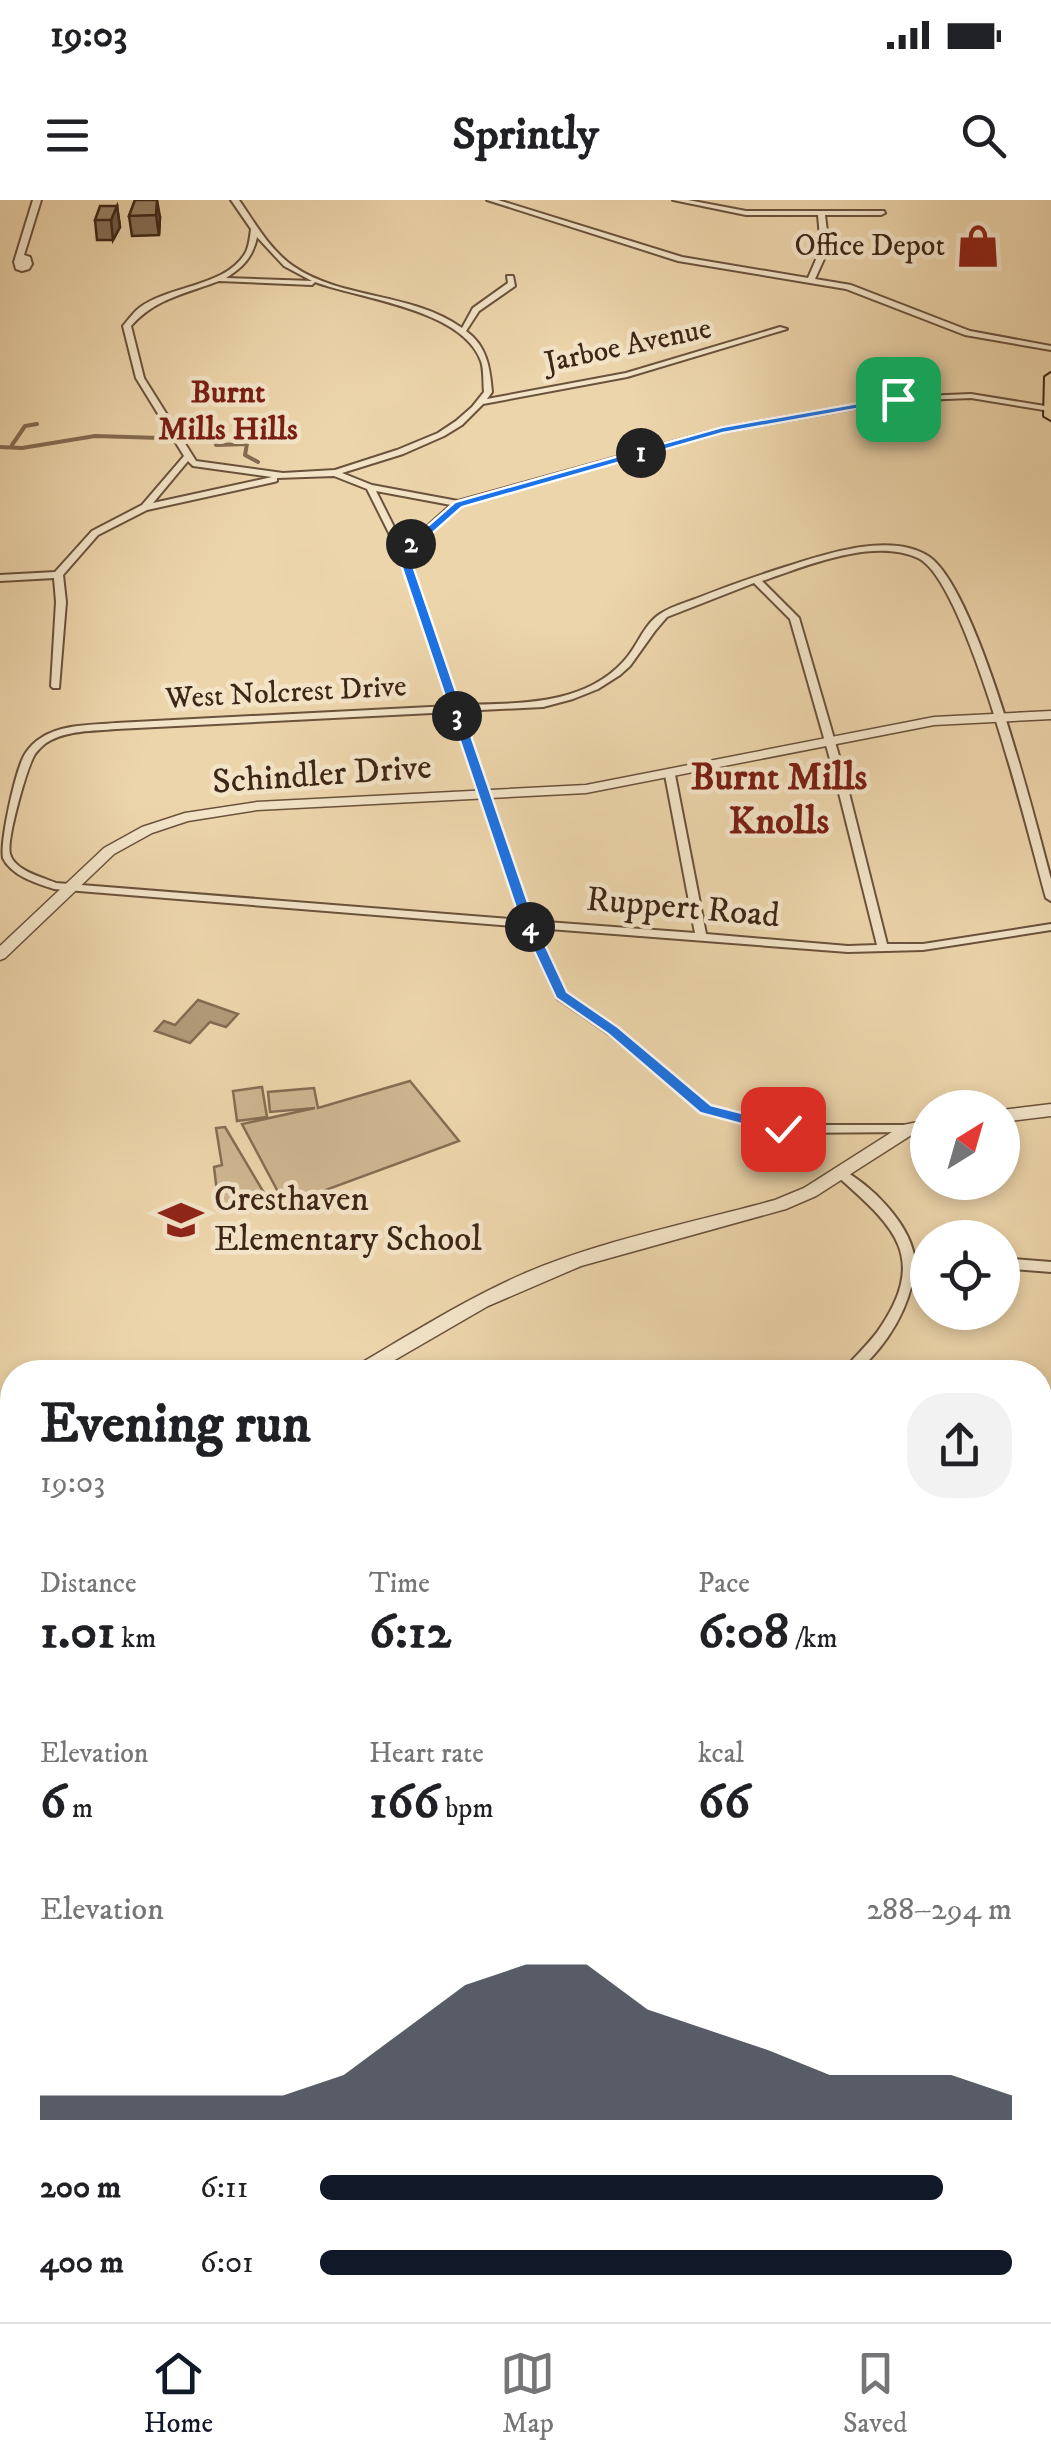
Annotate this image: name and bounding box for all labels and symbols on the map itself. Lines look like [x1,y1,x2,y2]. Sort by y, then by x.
shop icon: Office Depot [954,222,1002,270]
place label: Office Depot [795,228,945,265]
street label: Jarboe Avenue [538,310,715,382]
pin [856,357,941,442]
district label: Burnt Mills Hills [158,373,298,450]
pin: 1 [616,428,666,478]
pin: 2 [386,519,436,569]
street label: West Nolcrest Drive [164,668,407,718]
pin: 3 [432,691,482,741]
street label: Schindler Drive [211,745,433,805]
district label: Burnt Mills Knolls [691,754,868,846]
street label: Ruppert Road [584,878,782,938]
pin: 4 [505,902,555,952]
pin [741,1087,826,1172]
north arrow [910,1090,1020,1200]
place label: Cresthaven Elementary School [214,1178,482,1262]
school or university icon: Cresthaven Elementary School [157,1196,205,1244]

